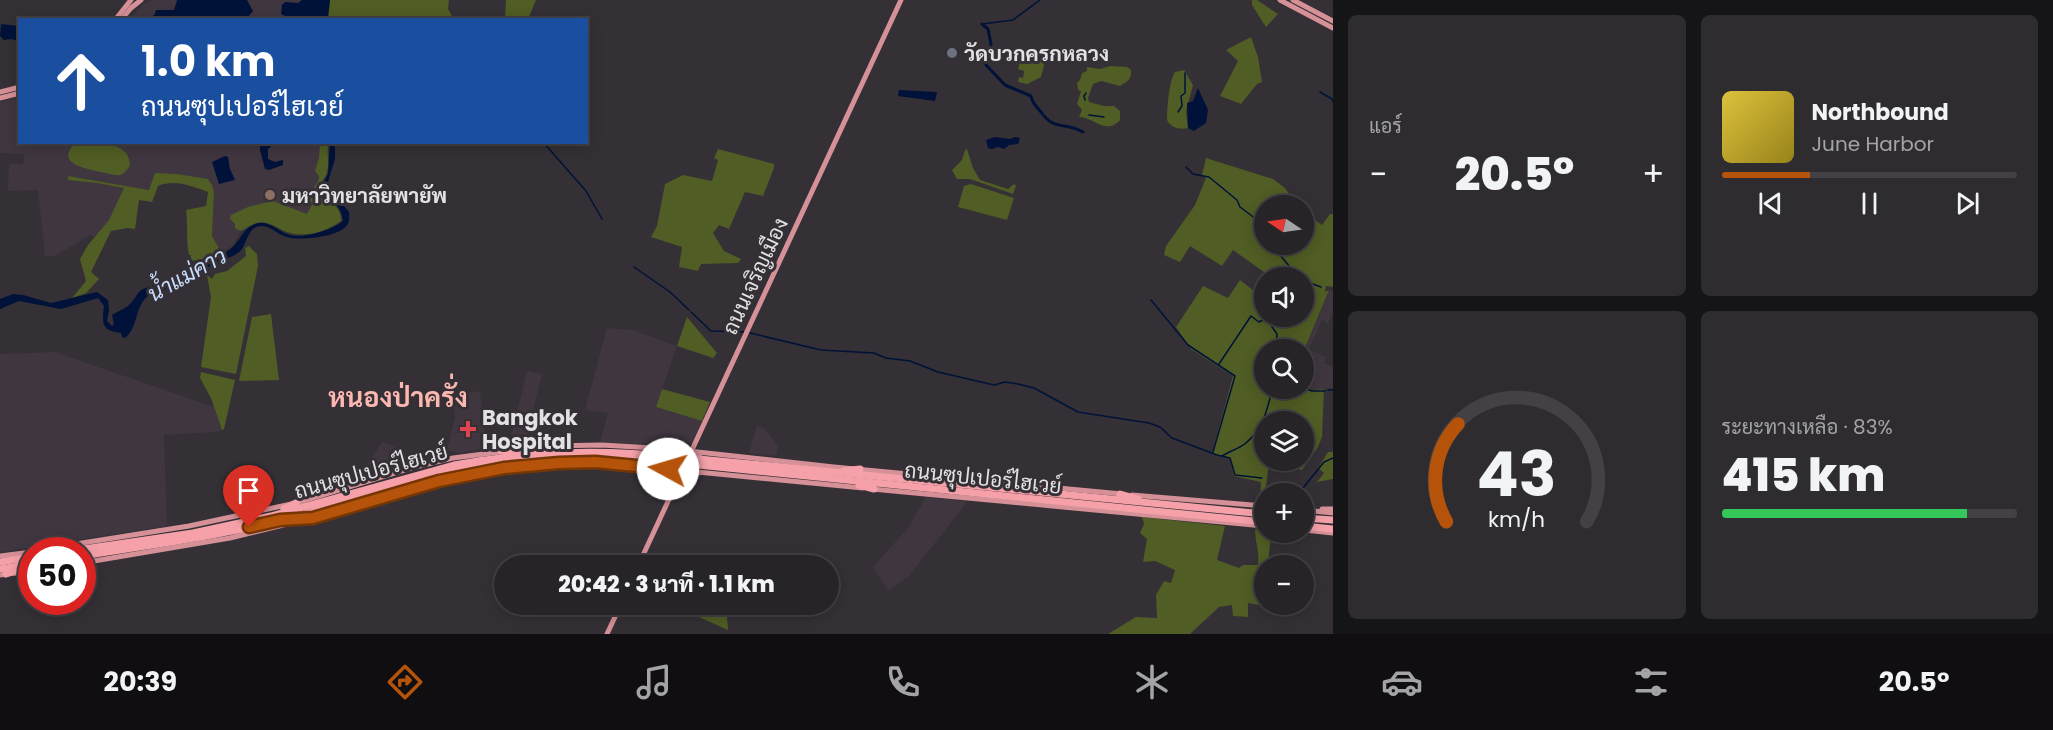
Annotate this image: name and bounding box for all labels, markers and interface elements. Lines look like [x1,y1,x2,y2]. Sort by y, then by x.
text: 1.0 km [141,32,275,91]
place label: วัดบวกครกหลวง [964,39,1109,68]
icon: ahead [42,42,120,120]
marker: วัดบวกครกหลวง [945,46,959,60]
text: ถนนซุปเปอร์ไฮเวย์ [141,88,344,125]
text: Northbound [1812,97,1949,128]
text: แอร์ [1369,112,1402,140]
text: June Harbor [1812,130,1934,158]
text: 20.5° [1455,143,1574,206]
text: − [1369,151,1387,198]
text: + [1642,151,1665,198]
place label: มหาวิทยาลัยพายัพ [282,181,447,210]
icon: previous [1754,187,1787,220]
icon: pause [1853,187,1886,220]
icon: next [1951,187,1984,220]
marker: มหาวิทยาลัยพายัพ [263,188,277,202]
north arrow [1254,195,1314,255]
map controls [1254,195,1314,615]
street label: ถนนเจริญเมือง [715,213,795,339]
water label: น้ำแม่คาว [140,237,232,309]
button: sound [1254,267,1314,327]
button: search [1254,339,1314,399]
district label: หนองป่าครั่ง [328,373,468,416]
place label: Bangkok Hospital [482,403,578,456]
button: layers [1254,411,1314,471]
text: ระยะทางเหลือ · 83% [1722,413,1893,441]
marker: Bangkok Hospital [459,420,477,438]
text: 43 [1477,430,1557,518]
street label: ถนนซุปเปอร์ไฮเวย์ [291,437,451,505]
position arrow [636,437,700,501]
text: 415 km [1722,444,1885,507]
street label: ถนนซุปเปอร์ไฮเวย์ [903,455,1063,501]
pin [223,465,274,527]
icon: arrive [232,474,265,507]
button: + [1254,483,1314,543]
text: km/h [1488,504,1545,535]
speed limit sign: 50 [18,537,96,615]
button: − [1254,555,1314,615]
text: 20:42 · 3 นาที · 1.1 km [558,569,775,600]
icon: directions [384,661,426,703]
icon: music [633,661,675,703]
icon: phone [882,661,924,703]
icon: climate [1131,661,1173,703]
icon: car [1381,661,1423,703]
icon: filters [1630,661,1672,703]
text: 20:39 [104,663,177,700]
text: 20.5° [1879,663,1949,700]

